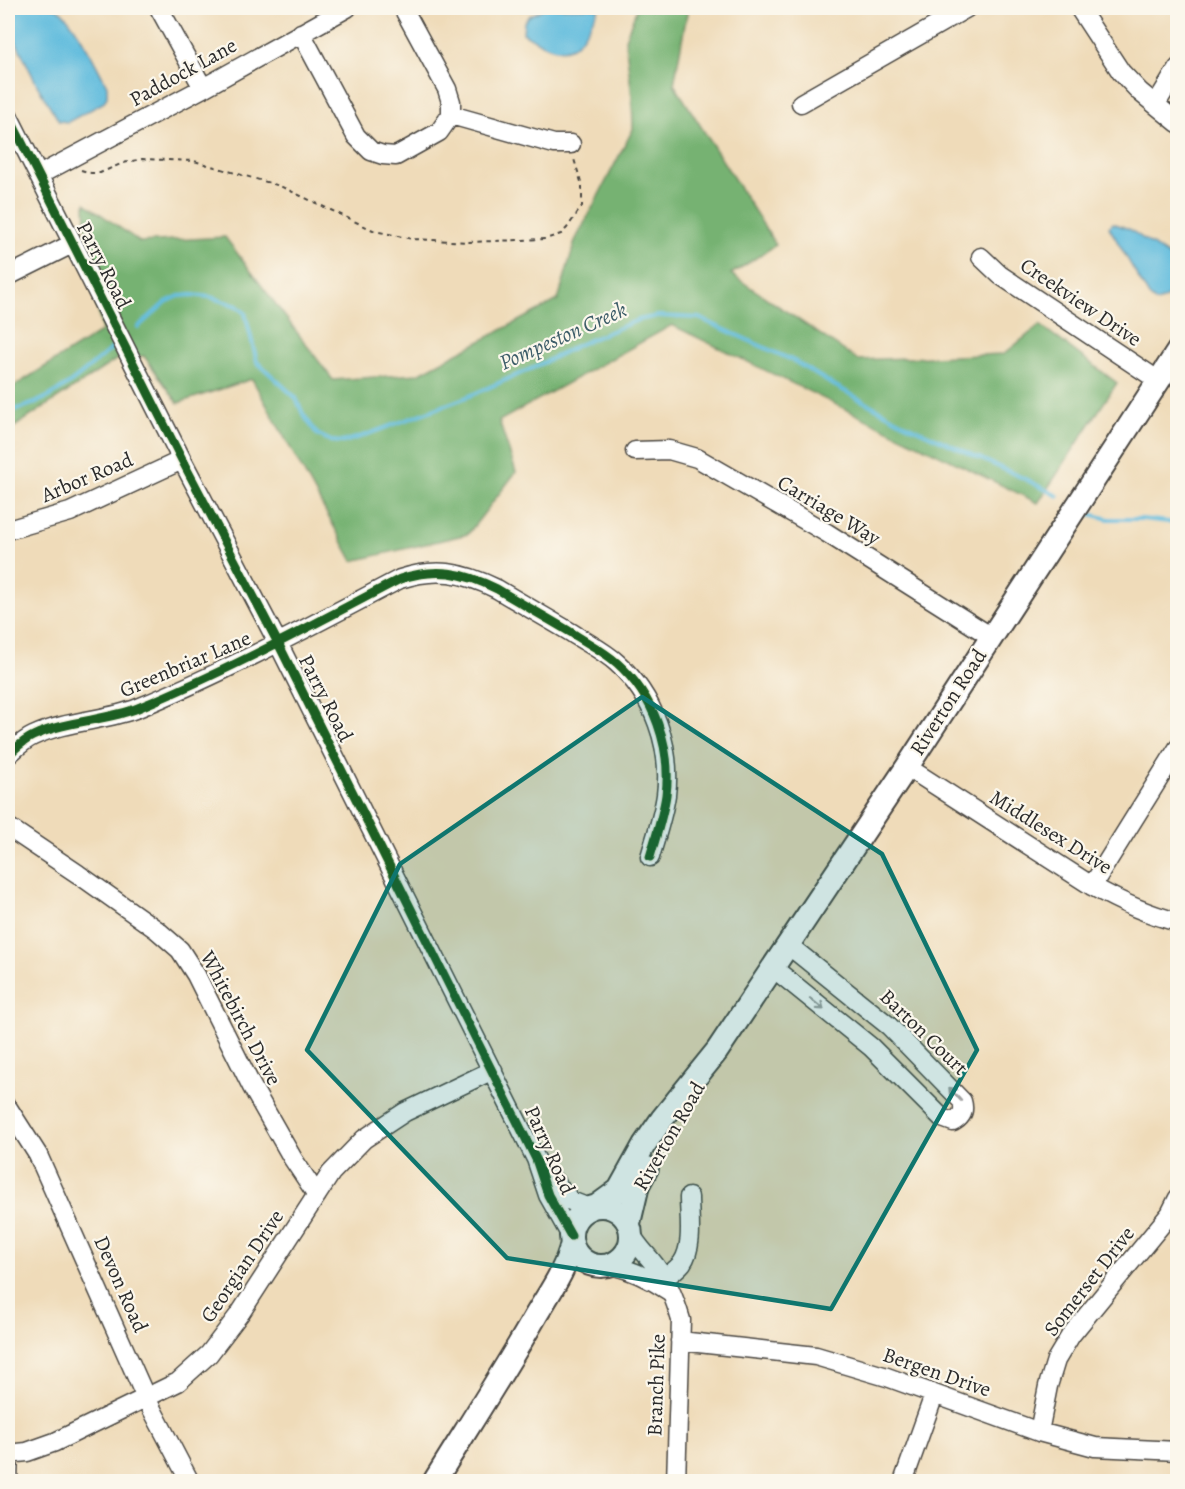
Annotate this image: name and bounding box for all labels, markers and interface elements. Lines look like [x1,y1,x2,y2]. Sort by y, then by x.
street label: Paddock Lane [124,31,242,113]
street label: Parry Road [70,217,138,314]
street label: Creekview Drive [1015,251,1147,353]
water label: Pompeston Creek [494,294,632,378]
street label: Arbor Road [36,445,138,509]
street label: Carriage Way [772,468,886,552]
street label: Greenbriar Lane [115,624,255,704]
street label: Riverton Road [903,643,993,761]
street label: Parry Road [292,650,360,747]
street label: Middlesex Drive [985,783,1117,881]
street label: Whitebirch Drive [193,945,288,1090]
street label: Barton Court [874,983,974,1081]
one-way arrow [809,997,825,1010]
street label: Riverton Road [626,1076,712,1196]
one-way arrow [948,1087,962,1102]
street label: Parry Road [518,1101,582,1200]
street label: Georgian Drive [194,1204,290,1328]
street label: Somerset Drive [1037,1220,1141,1342]
street label: Devon Road [87,1231,155,1337]
street label: Branch Pike [640,1333,672,1437]
street label: Bergen Drive [879,1340,995,1404]

